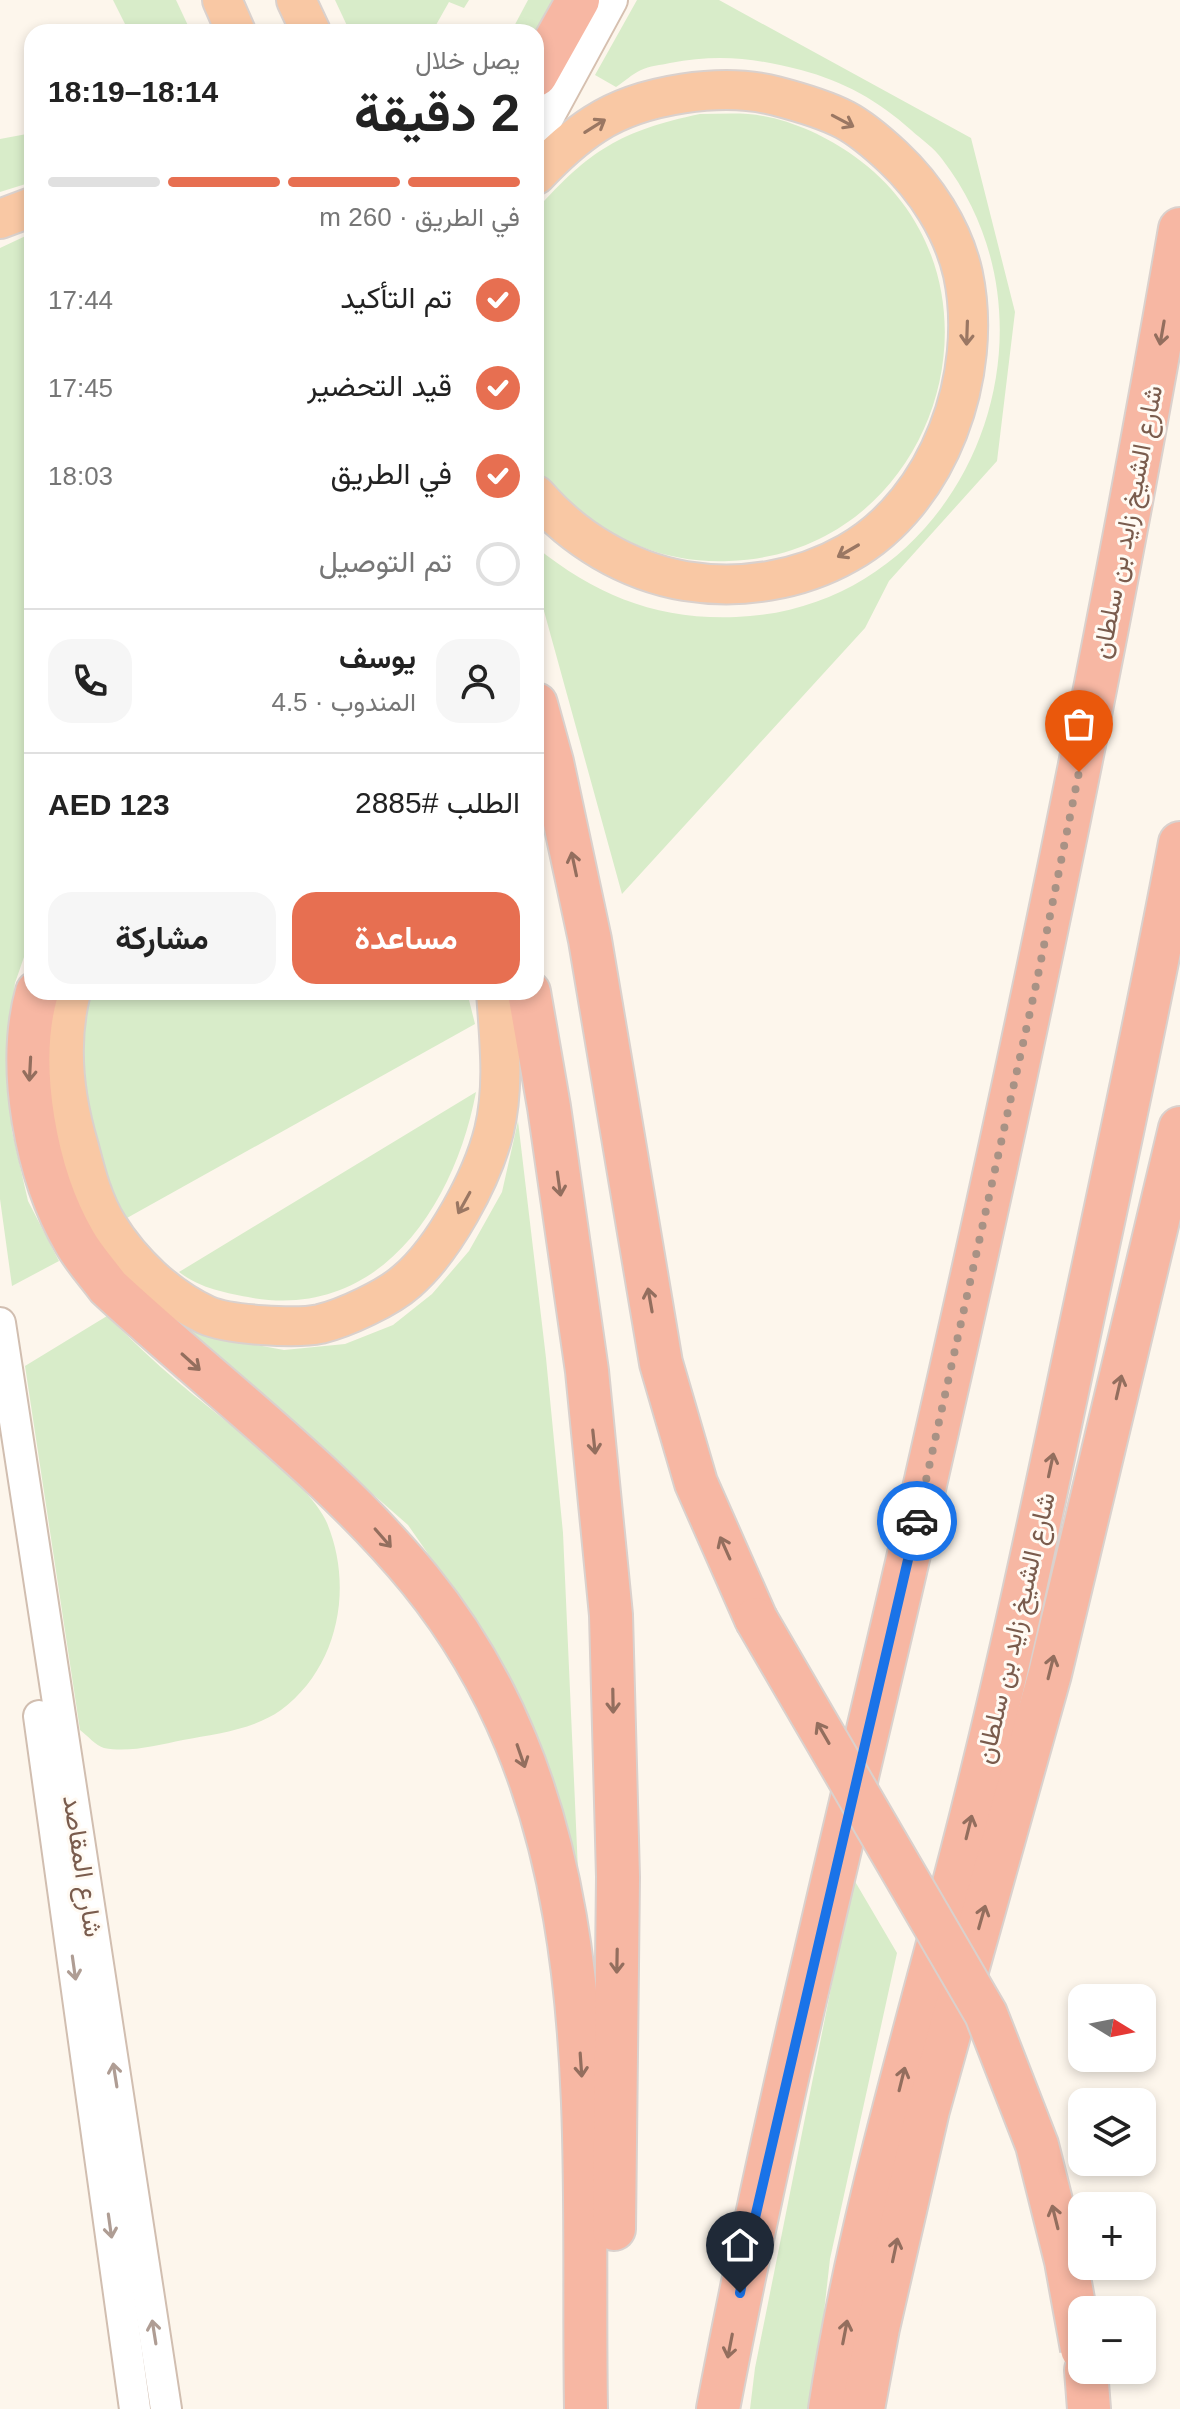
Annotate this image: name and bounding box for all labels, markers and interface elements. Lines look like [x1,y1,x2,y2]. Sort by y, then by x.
text: يصل خلال [415,45,520,75]
text: 18:14–18:19 [48,75,218,108]
text: 2 دقيقة [354,84,520,142]
one-way arrow [831,113,855,129]
one-way arrow [584,117,606,134]
text: في الطريق · 260 m [319,202,520,232]
icon: check [476,278,520,322]
text: تم التأكيد [340,281,452,314]
text: 17:44 [48,285,113,315]
one-way arrow [959,319,974,346]
one-way arrow [1154,320,1169,345]
icon: check [476,366,520,410]
text: قيد التحضير [307,369,452,402]
text: 17:45 [48,373,113,403]
street label: شارع الشيخ زايد بن سلطان [1086,383,1171,662]
icon: check [476,454,520,498]
text: في الطريق [331,457,452,490]
text: 18:03 [48,461,113,491]
one-way arrow [837,543,860,559]
text: تم التوصيل [319,545,452,578]
button: phone [48,639,132,723]
button: person [436,639,520,723]
text: يوسف [339,641,416,674]
text: المندوب · 4.5 [271,687,416,717]
pin [1045,690,1113,772]
icon: bag [1057,702,1101,746]
text: الطلب #2885 [355,786,520,819]
text: AED 123 [48,788,170,821]
one-way arrow [566,852,581,877]
button: مشاركة [48,892,276,984]
button: مساعدة [292,892,520,984]
one-way arrow [22,1055,37,1082]
one-way arrow [552,1171,567,1196]
one-way arrow [456,1191,472,1214]
one-way arrow [642,1287,657,1313]
one-way arrow [181,1353,201,1371]
one-way arrow [1112,1375,1127,1400]
one-way arrow [586,1428,601,1455]
one-way arrow [1045,1453,1060,1478]
courier [877,1481,957,1561]
street label: شارع الشيخ زايد بن سلطان [969,1489,1064,1767]
icon: car [895,1499,939,1543]
one-way arrow [373,1528,391,1548]
one-way arrow [716,1536,731,1560]
one-way arrow [1045,1654,1060,1680]
one-way arrow [606,1687,621,1714]
one-way arrow [815,1722,831,1745]
one-way arrow [515,1743,530,1768]
street label: شارع المقاصد [54,1793,109,1940]
one-way arrow [962,1815,977,1841]
one-way arrow [975,1905,990,1931]
one-way arrow [609,1947,625,1974]
one-way arrow [67,1955,82,1980]
north arrow [1068,1984,1156,2072]
map controls [1068,1984,1156,2384]
one-way arrow [574,2051,589,2078]
one-way arrow [107,2063,122,2088]
one-way arrow [896,2067,911,2092]
button: layers [1068,2088,1156,2176]
button: + [1068,2192,1156,2280]
one-way arrow [1047,2205,1062,2231]
pin [706,2211,774,2293]
one-way arrow [103,2213,118,2238]
icon: home [718,2223,762,2267]
one-way arrow [888,2238,903,2263]
button: − [1068,2296,1156,2384]
one-way arrow [146,2320,161,2345]
one-way arrow [838,2320,853,2346]
one-way arrow [722,2333,737,2359]

